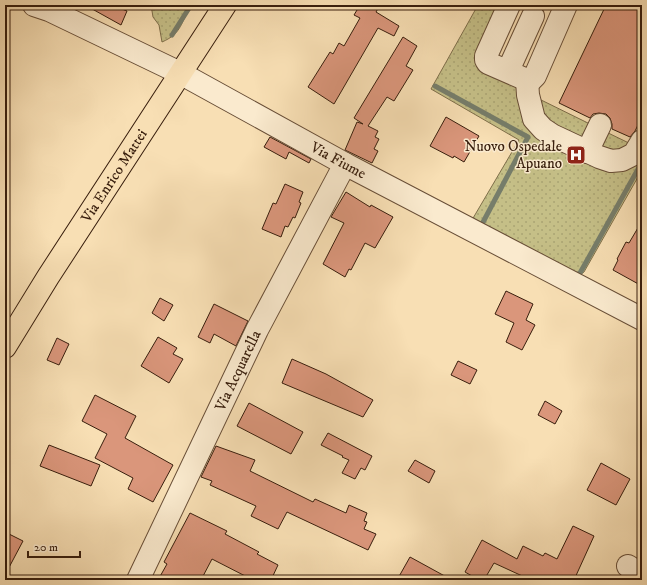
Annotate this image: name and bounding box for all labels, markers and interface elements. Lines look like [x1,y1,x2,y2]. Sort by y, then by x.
street label: Via Enrico Mattei [76,125,151,227]
street label: Via Fiume [306,137,370,183]
place label: Nuovo Ospedale Apuano [465,137,562,173]
hospital icon: Nuovo Ospedale Apuano [565,144,587,166]
street label: Via Acquarella [210,327,265,415]
scale bar [28,533,80,559]
text: 20 m [34,540,58,555]

